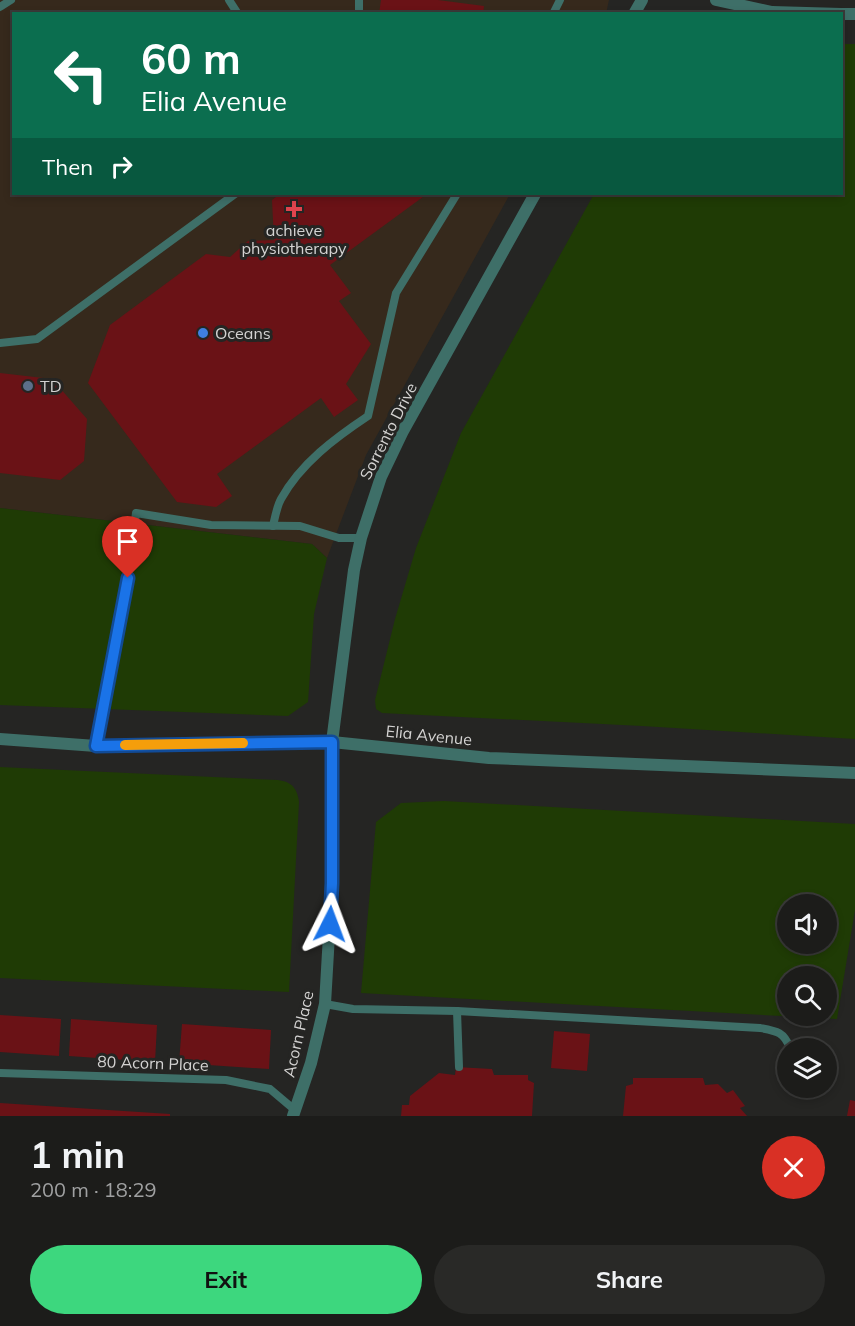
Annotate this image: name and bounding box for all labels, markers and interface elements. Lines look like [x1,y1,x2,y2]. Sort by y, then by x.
text: 60 m [141,32,241,85]
icon: left [42,36,120,114]
text: Elia Avenue [141,84,287,118]
icon: right [105,150,138,183]
text: Then [42,153,93,181]
marker: achieve physiotherapy [285,200,303,218]
place label: achieve physiotherapy [241,220,347,258]
place label: Oceans [215,323,271,343]
marker: Oceans [196,326,210,340]
place label: TD [40,376,62,396]
marker: TD [21,379,35,393]
street label: Sorrento Drive [355,379,421,483]
pin [102,516,153,578]
icon: arrive [111,525,144,558]
street label: Elia Avenue [385,721,473,749]
position arrow [298,892,362,956]
map controls [777,894,837,1098]
button: sound [777,894,837,954]
button: search [777,966,837,1026]
street label: Acorn Place [278,989,318,1079]
button: layers [777,1038,837,1098]
street label: 80 Acorn Place [97,1051,209,1075]
text: 1 min [30,1132,125,1177]
button: close [762,1136,825,1199]
text: 200 m · 18:29 [30,1177,156,1202]
button: Exit [30,1245,422,1314]
button: Share [434,1245,825,1314]

